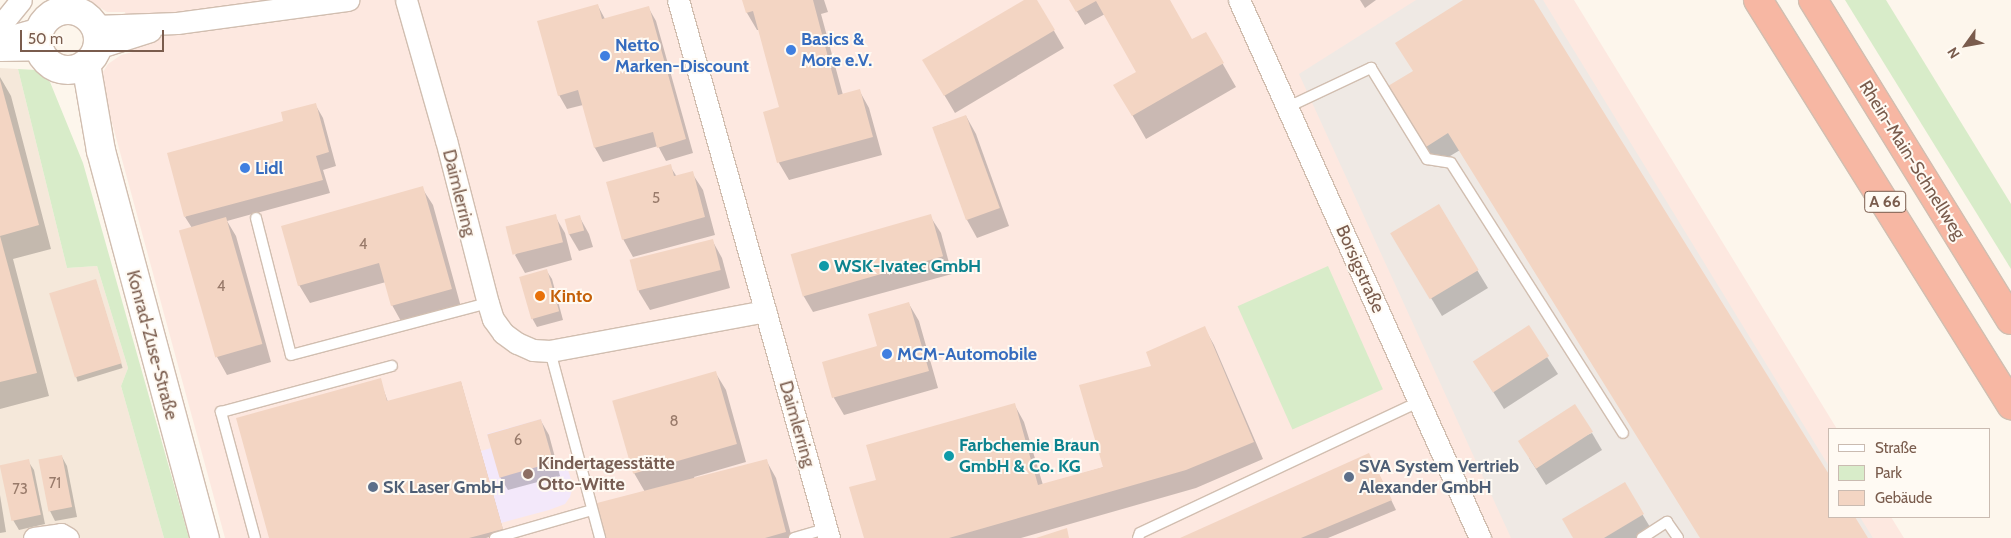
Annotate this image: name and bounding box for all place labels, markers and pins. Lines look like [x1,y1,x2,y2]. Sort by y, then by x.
place label: Basics & More e.V. [801,29,872,72]
place label: Netto Marken-Discount [615,35,749,78]
marker: Basics & More e.V. [785,44,797,56]
marker: Netto Marken-Discount [599,50,611,62]
place label: Lidl [255,157,283,179]
marker: Lidl [239,162,251,174]
place label: WSK-Ivatec GmbH [834,255,981,277]
marker: WSK-Ivatec GmbH [818,260,830,272]
place label: Kinto [550,285,592,307]
marker: Kinto [534,290,546,302]
place label: MCM-Automobile [897,343,1037,365]
marker: MCM-Automobile [881,348,893,360]
place label: Farbchemie Braun GmbH & Co. KG [959,435,1099,478]
marker: Farbchemie Braun GmbH & Co. KG [943,450,955,462]
place label: Kindertagesstätte Otto-Witte [538,453,675,496]
place label: SVA System Vertrieb Alexander GmbH [1359,456,1519,498]
marker: Kindertagesstätte Otto-Witte [522,468,534,480]
marker: SVA System Vertrieb Alexander GmbH [1343,471,1355,483]
place label: SK Laser GmbH [383,476,504,498]
marker: SK Laser GmbH [367,481,379,493]

